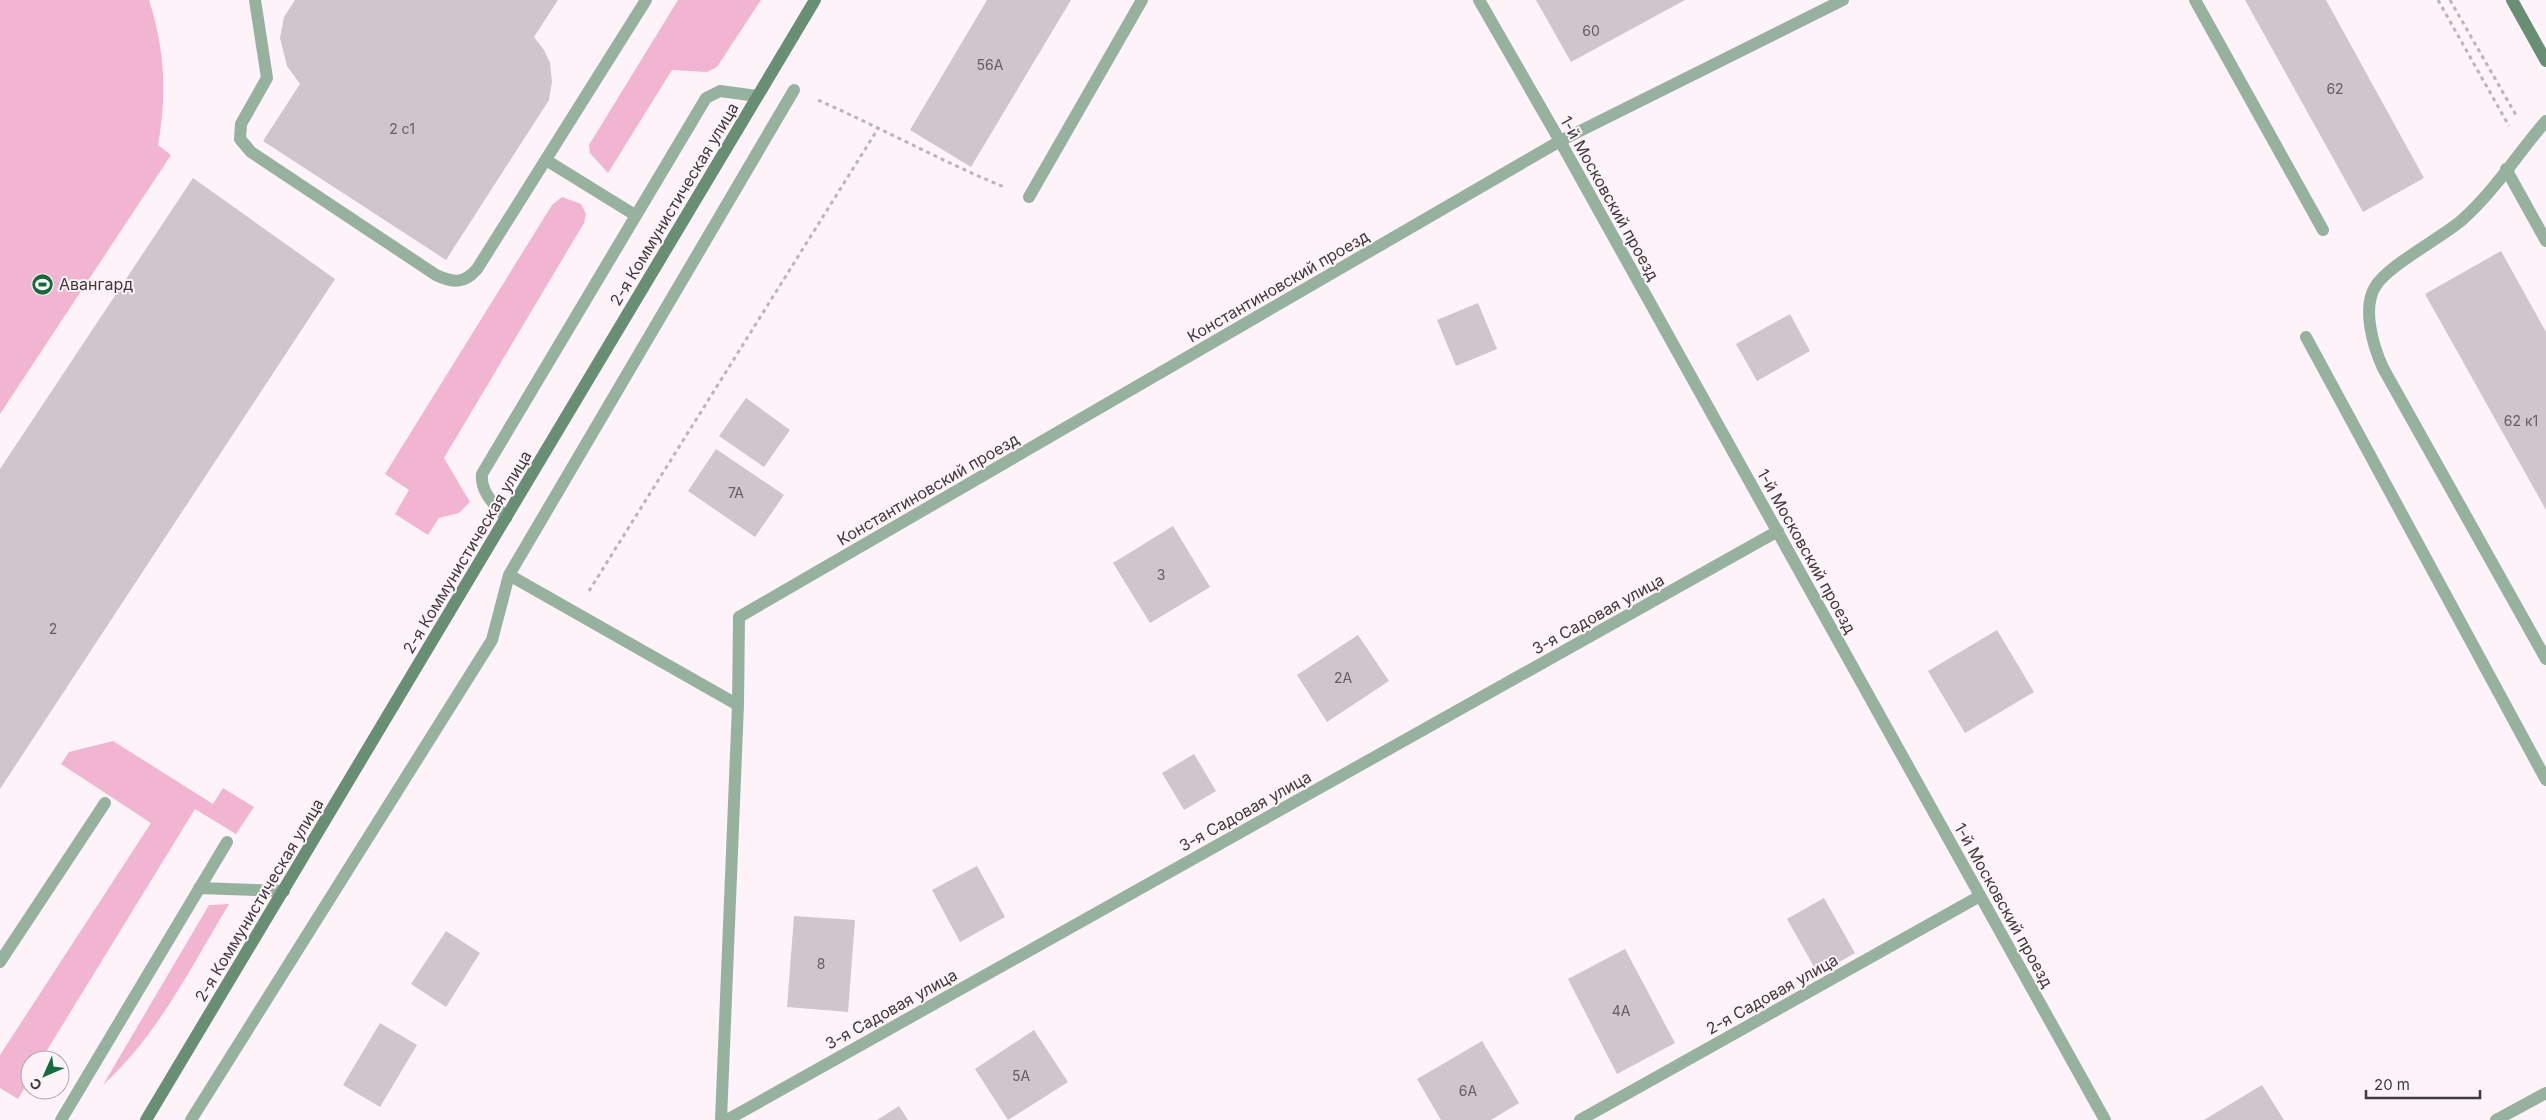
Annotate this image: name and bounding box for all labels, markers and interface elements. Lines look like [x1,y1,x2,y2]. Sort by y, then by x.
house number: 60 [1582,22,1600,39]
house number: 56А [977,56,1004,73]
house number: 62 [2326,80,2344,97]
street label: 2-я Коммунистическая улица [605,99,743,309]
street label: 1-й Московский проезд [1556,112,1664,284]
house number: 2 с1 [389,120,415,137]
street label: Константиновский проезд [1183,226,1373,346]
sports icon: Авангард [31,272,55,296]
place label: Авангард [59,274,133,294]
house number: 62 к1 [2504,412,2538,429]
street label: Константиновский проезд [833,429,1023,549]
street label: 2-я Коммунистическая улица [398,447,536,657]
street label: 1-й Московский проезд [1753,465,1861,637]
house number: 7А [728,484,744,501]
house number: 3 [1157,566,1165,583]
street label: 3-я Садовая улица [1529,569,1667,659]
house number: 2 [49,620,57,637]
house number: 2А [1334,669,1352,686]
street label: 3-я Садовая улица [1176,766,1314,856]
street label: 2-я Коммунистическая улица [190,795,328,1005]
street label: 1-й Московский проезд [1950,819,2058,991]
street label: 2-я Садовая улица [1703,949,1841,1039]
house number: 8 [817,955,825,972]
street label: 3-я Садовая улица [822,964,960,1054]
house number: 4А [1612,1002,1631,1019]
north arrow [20,1050,70,1100]
house number: 5А [1012,1067,1030,1084]
scale bar [2366,1068,2480,1100]
text: С [26,1075,45,1094]
text: 20 m [2374,1075,2410,1094]
house number: 6А [1459,1082,1478,1099]

